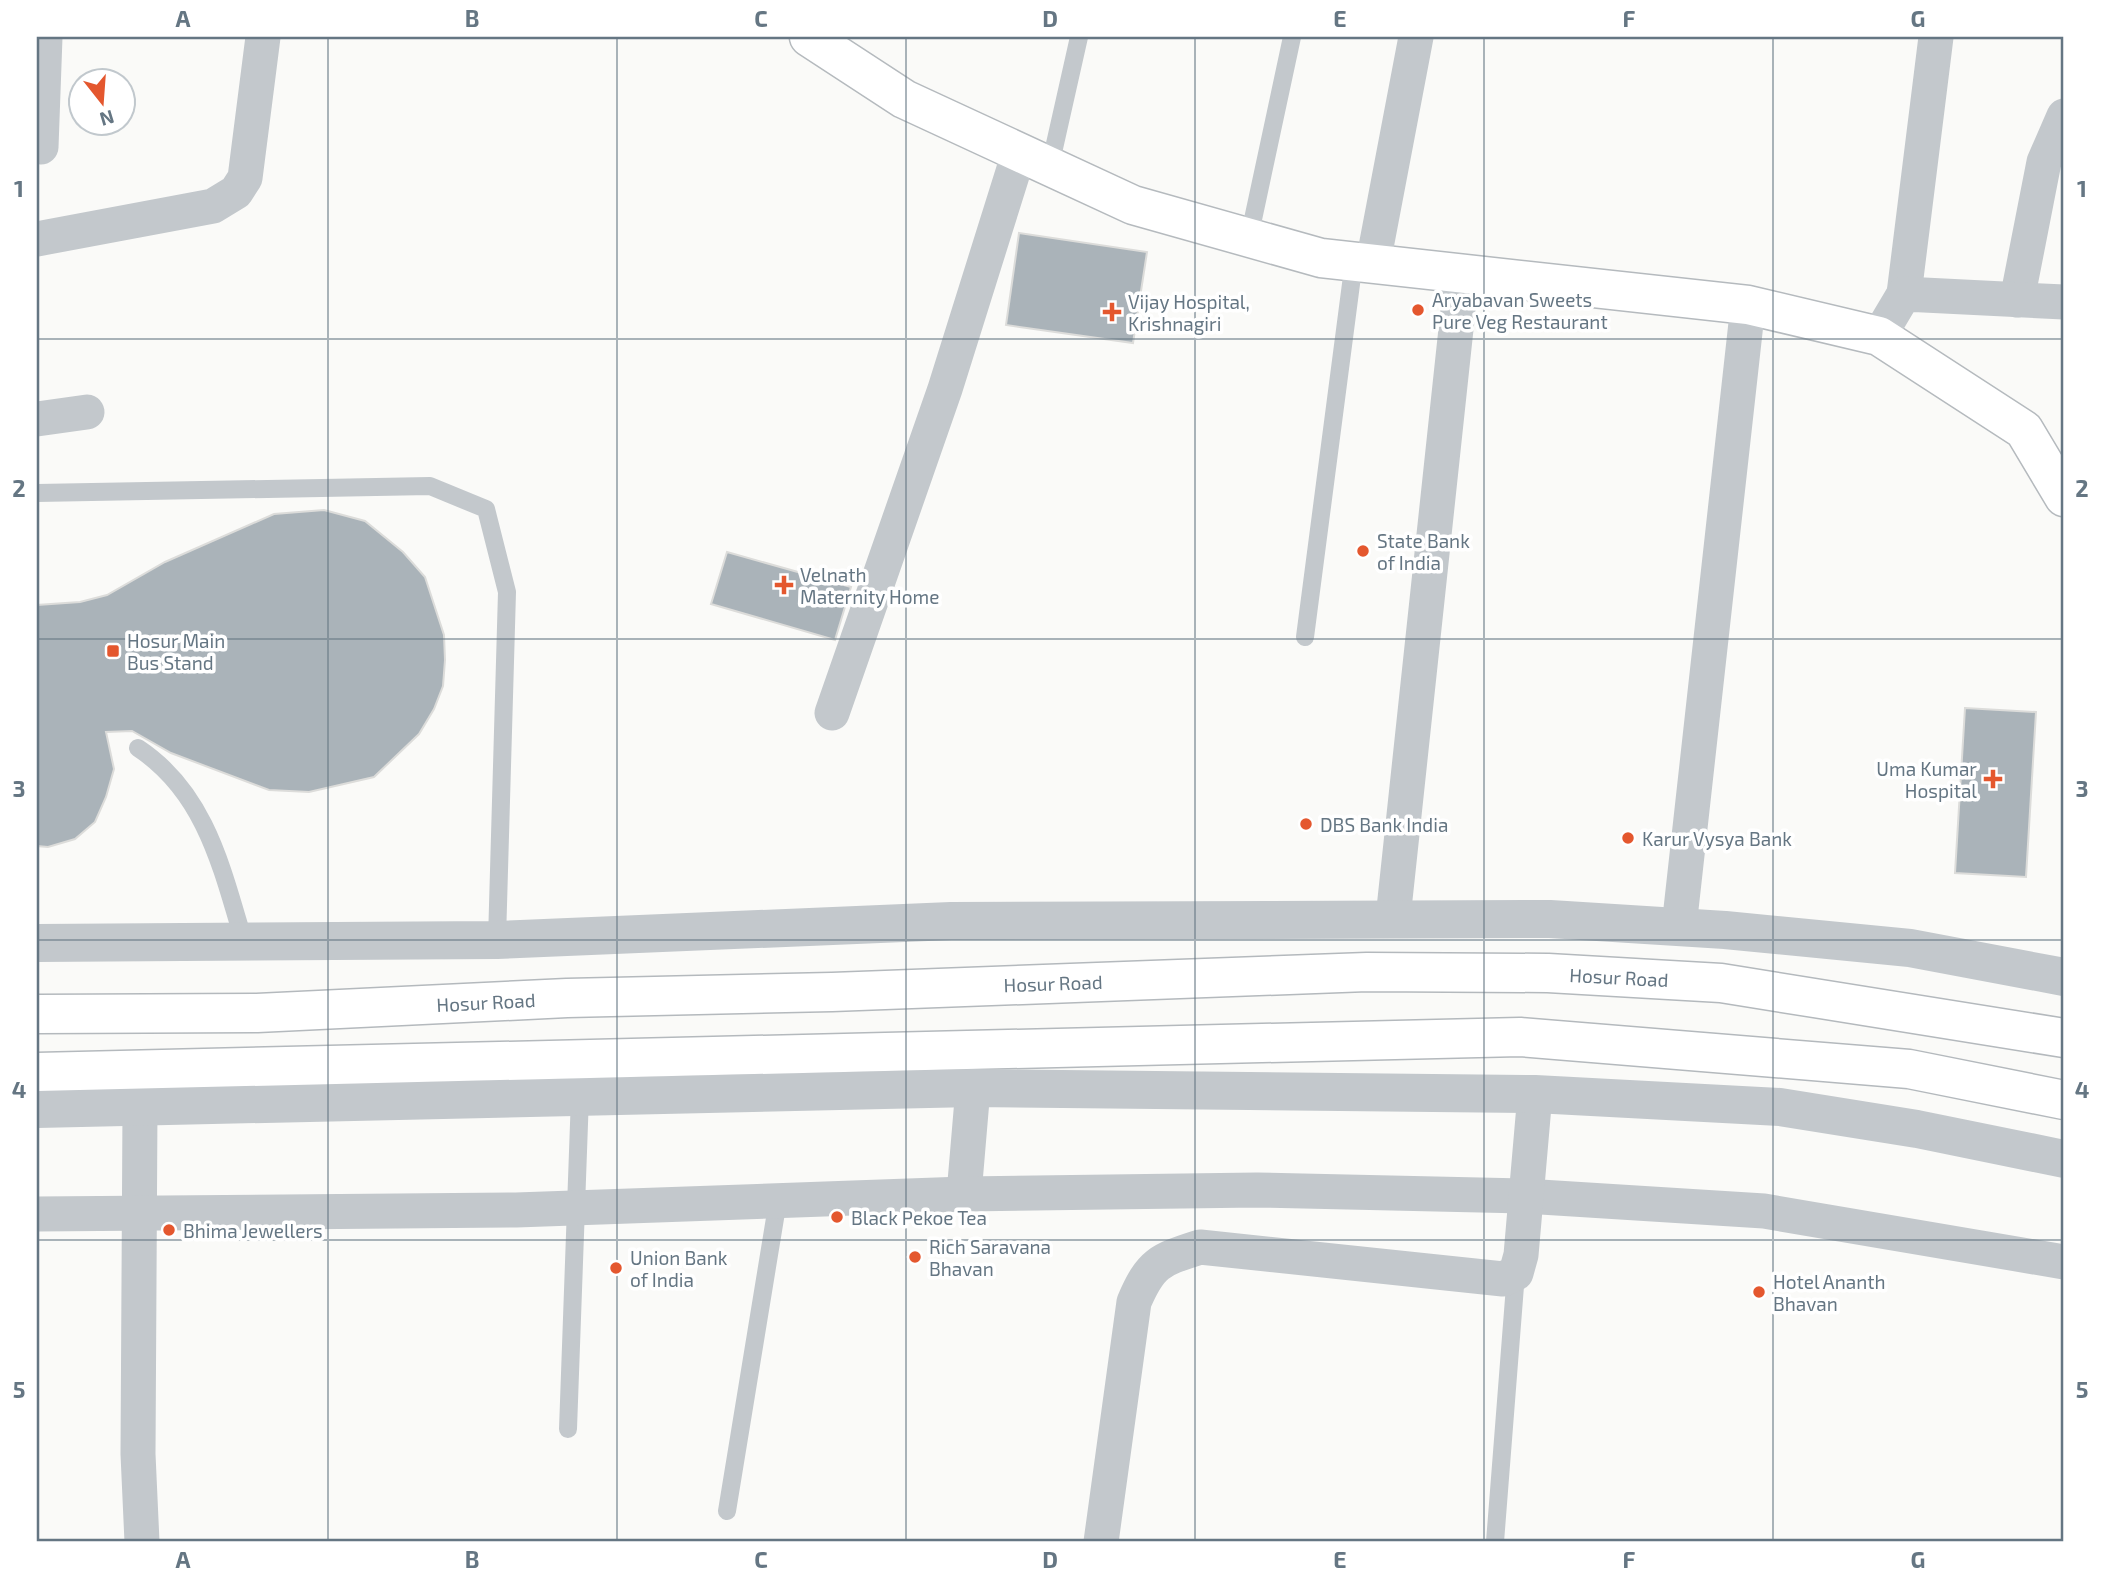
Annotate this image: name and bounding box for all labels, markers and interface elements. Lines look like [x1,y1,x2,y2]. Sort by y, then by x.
text: A [175,4,191,32]
text: B [465,4,479,32]
text: C [754,4,768,32]
text: D [1042,4,1058,32]
text: E [1333,4,1347,32]
text: F [1623,4,1636,32]
text: G [1911,4,1925,32]
north arrow [66,66,136,136]
text: N [97,106,117,132]
text: 1 [14,174,24,202]
text: 1 [2077,174,2087,202]
place label: Aryabavan Sweets Pure Veg Restaurant [1432,288,1608,333]
place label: Vijay Hospital, Krishnagiri [1128,290,1250,335]
marker: Vijay Hospital, Krishnagiri [1102,302,1122,322]
marker: Aryabavan Sweets Pure Veg Restaurant [1410,302,1426,318]
text: 2 [12,474,26,502]
text: 2 [2075,474,2089,502]
place label: State Bank of India [1377,529,1470,574]
marker: State Bank of India [1355,543,1371,559]
place label: Velnath Maternity Home [800,563,939,608]
marker: Velnath Maternity Home [774,575,794,595]
place label: Hosur Main Bus Stand [127,629,225,674]
marker: Hosur Main Bus Stand [105,643,121,659]
place label: Uma Kumar Hospital [1876,757,1977,802]
marker: Uma Kumar Hospital [1983,769,2003,789]
text: 3 [12,774,26,802]
text: 3 [2075,774,2089,802]
place label: DBS Bank India [1320,813,1448,836]
marker: DBS Bank India [1298,816,1314,832]
place label: Karur Vysya Bank [1642,827,1792,850]
marker: Karur Vysya Bank [1620,830,1636,846]
street label: Hosur Road [1569,963,1669,991]
street label: Hosur Road [1003,970,1103,996]
street label: Hosur Road [436,988,536,1016]
text: 4 [12,1075,26,1103]
text: 4 [2075,1075,2089,1103]
place label: Black Pekoe Tea [851,1206,987,1229]
marker: Black Pekoe Tea [829,1209,845,1225]
place label: Bhima Jewellers [183,1219,323,1242]
marker: Bhima Jewellers [161,1222,177,1238]
place label: Rich Saravana Bhavan [929,1235,1051,1280]
place label: Union Bank of India [630,1246,728,1291]
marker: Rich Saravana Bhavan [907,1249,923,1265]
marker: Union Bank of India [608,1260,624,1276]
place label: Hotel Ananth Bhavan [1773,1270,1885,1315]
marker: Hotel Ananth Bhavan [1751,1284,1767,1300]
text: 5 [13,1375,25,1403]
text: 5 [2076,1375,2088,1403]
text: A [175,1545,191,1573]
text: B [465,1545,479,1573]
text: C [754,1545,768,1573]
text: D [1042,1545,1058,1573]
text: E [1333,1545,1347,1573]
text: F [1623,1545,1636,1573]
text: G [1911,1545,1925,1573]

